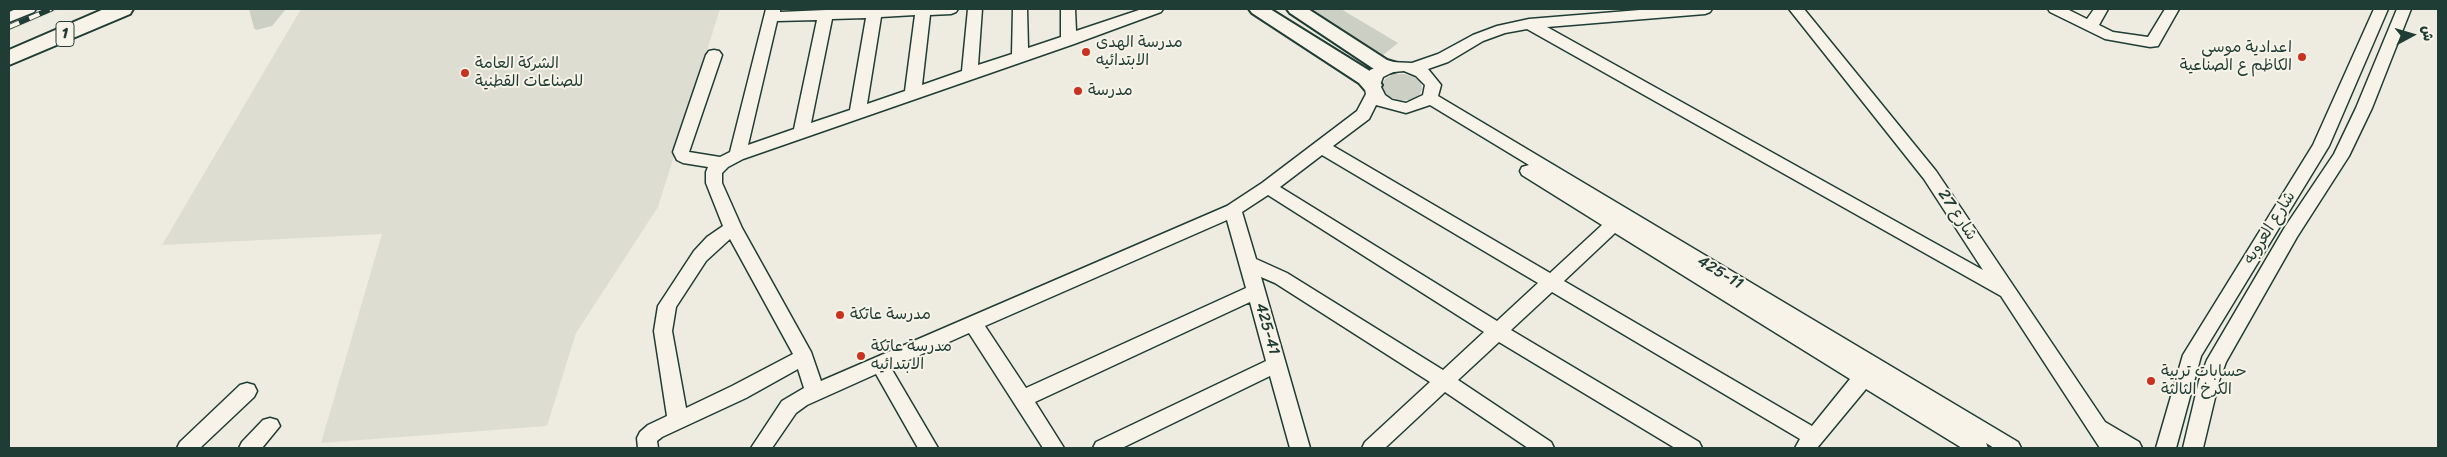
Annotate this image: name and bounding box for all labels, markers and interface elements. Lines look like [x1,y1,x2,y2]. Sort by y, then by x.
north arrow [2387,10,2437,60]
road number: 1 [56,22,74,46]
text: ش [2414,24,2441,42]
place label: مدرسة الهدى الابتدائيه [1096,33,1183,71]
place label: اعدادية موسى الكاظم ع الصناعية [2180,38,2292,76]
marker: مدرسة الهدى الابتدائيه [1080,46,1092,58]
marker: اعدادية موسى الكاظم ع الصناعية [2296,51,2308,63]
place label: الشركة العامة للصناعات القطنية [475,54,583,92]
marker: الشركة العامة للصناعات القطنية [459,67,471,79]
place label: مدرسة [1088,81,1133,101]
marker: مدرسة [1072,85,1084,97]
street label: شارع 27 [1933,186,1981,244]
street label: شارع العروبه [2240,188,2300,268]
street label: 425-11 [1694,252,1746,294]
street label: 425-41 [1250,301,1284,357]
place label: مدرسة عاتكة [850,305,931,325]
marker: مدرسة عاتكة [834,309,846,321]
place label: مدرسة عاتكة الابتدائيه [871,337,952,375]
marker: مدرسة عاتكة الابتدائيه [855,350,867,362]
place label: حسابات تربية الكرخ الثالثة [2161,362,2247,400]
marker: حسابات تربية الكرخ الثالثة [2145,375,2157,387]

